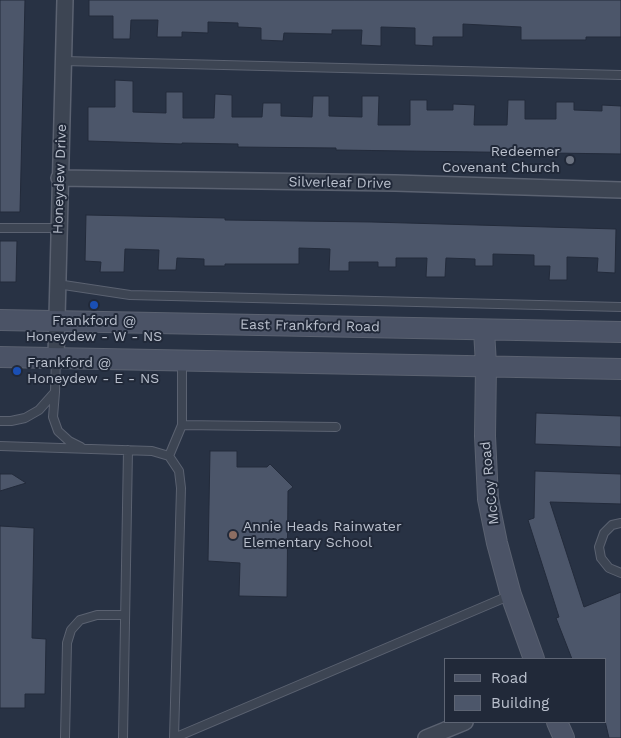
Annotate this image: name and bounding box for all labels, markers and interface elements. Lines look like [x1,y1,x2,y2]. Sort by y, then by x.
street label: Honeydew Drive [50,124,70,234]
place label: Redeemer Covenant Church [442,144,560,176]
marker: Redeemer Covenant Church [564,154,576,166]
street label: Silverleaf Drive [288,174,392,192]
marker: Frankford @ Honeydew - W - NS [88,299,100,311]
place label: Frankford @ Honeydew - W - NS [26,313,162,346]
street label: East Frankford Road [240,316,380,336]
place label: Frankford @ Honeydew - E - NS [27,355,159,388]
marker: Frankford @ Honeydew - E - NS [11,365,23,377]
street label: McCoy Road [477,441,503,525]
place label: Annie Heads Rainwater Elementary School [243,519,402,552]
marker: Annie Heads Rainwater Elementary School [227,529,239,541]
legend [444,658,606,723]
text: Road [491,669,528,687]
text: Building [491,694,549,712]

